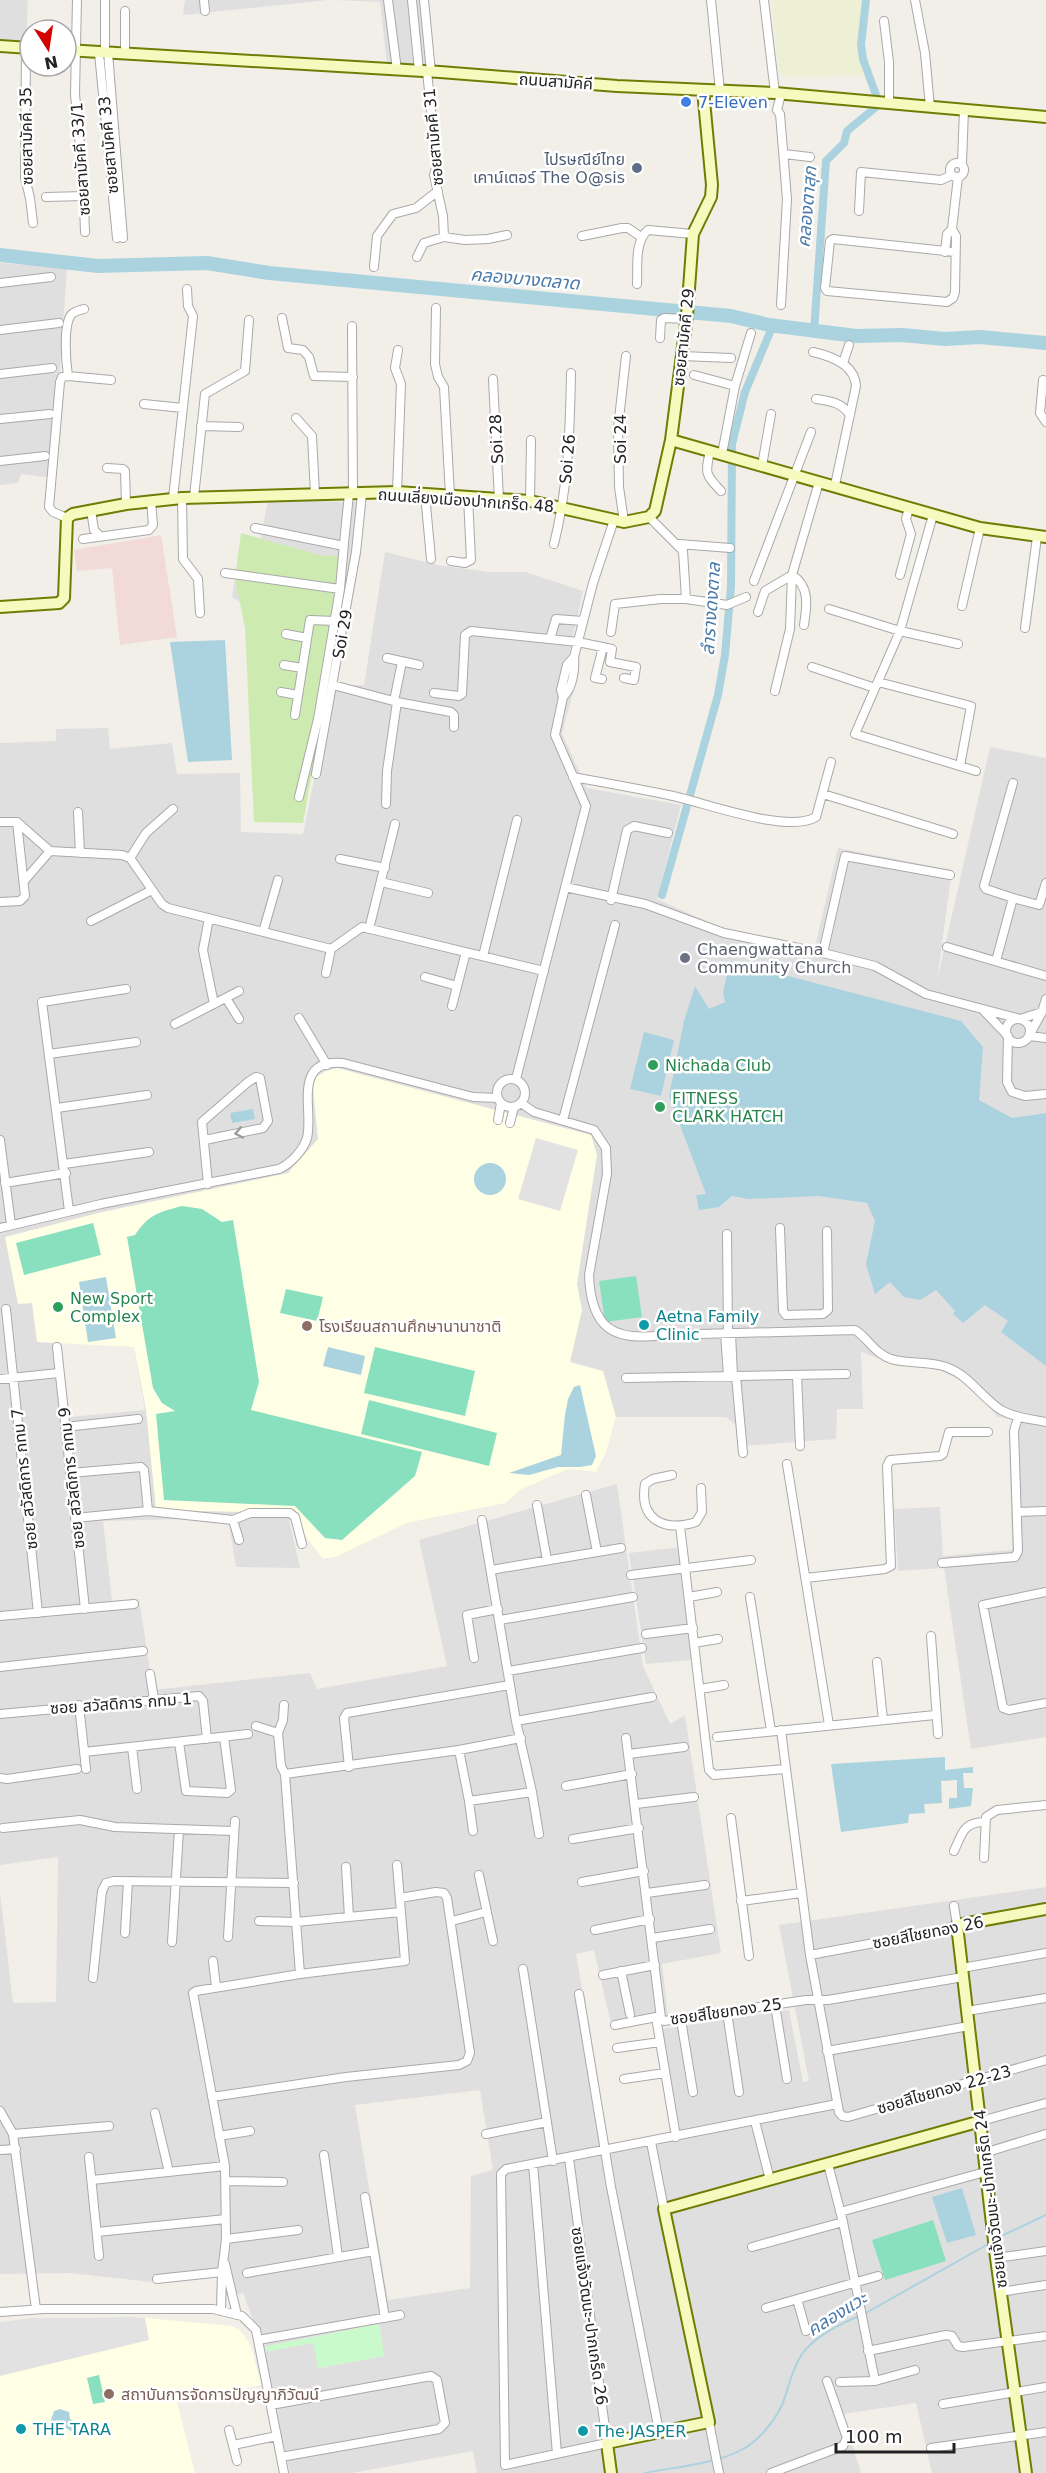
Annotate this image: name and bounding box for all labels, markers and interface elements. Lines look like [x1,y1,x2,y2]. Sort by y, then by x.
north arrow [18,18,78,78]
text: N [42,51,60,73]
street label: ถนนสามัคคี [518,69,594,94]
street label: ซอยสามัคคี 35 [16,87,37,185]
street label: ซอยสามัคคี 31 [420,87,447,187]
place label: 7-Eleven [698,93,768,112]
street label: ซอยสามัคคี 33 [95,95,122,195]
marker: 7-Eleven [679,95,693,109]
street label: ซอยสามัคคี 33/1 [67,102,94,216]
place label: ไปรษณีย์ไทย เคาน์เตอร์ The O@sis [473,150,625,187]
marker: ไปรษณีย์ไทย เคาน์เตอร์ The O@sis [630,161,644,175]
water label: คลองตาสุก [793,164,822,248]
water label: คลองบางตลาด [470,263,581,294]
street label: ซอยสามัคคี 29 [669,287,698,387]
street label: Soi 28 [486,414,507,464]
street label: Soi 24 [611,414,630,464]
street label: Soi 26 [556,433,579,485]
street label: ถนนเลี่ยงเมืองปากเกร็ด 48 [377,483,555,516]
water label: ลำรางดงตาล [697,561,724,656]
street label: Soi 29 [329,608,356,660]
place label: Chaengwattana Community Church [697,940,851,977]
marker: Chaengwattana Community Church [678,951,692,965]
place label: Nichada Club [665,1056,771,1075]
marker: Nichada Club [646,1058,660,1072]
place label: FITNESS CLARK HATCH [672,1089,784,1126]
marker: FITNESS CLARK HATCH [653,1100,667,1114]
one-way arrow [234,1126,244,1139]
place label: New Sport Complex [70,1289,153,1326]
marker: New Sport Complex [51,1300,65,1314]
place label: Aetna Family Clinic [656,1307,759,1344]
place label: โรงเรียนสถานศึกษานานาชาติ [319,1317,501,1336]
marker: Aetna Family Clinic [637,1318,651,1332]
marker: โรงเรียนสถานศึกษานานาชาติ [300,1319,314,1333]
street label: ซอย สวัสดิการ กทม 9 [55,1406,88,1550]
street label: ซอย สวัสดิการ กทม 7 [8,1407,41,1551]
street label: ซอย สวัสดิการ กทม 1 [49,1689,193,1718]
street label: ซอยสีไชยทอง 26 [871,1912,985,1953]
street label: ซอยสีไชยทอง 25 [669,1994,783,2029]
street label: ซอยสีไชยทอง 22-23 [875,2061,1013,2118]
street label: ซอยแจ้งวัฒนะ-ปากเกร็ด 24 [970,2109,1011,2289]
street label: ซอยแจ้งวัฒนะ-ปากเกร็ด 26 [568,2226,611,2406]
water label: คลองแวะ [803,2286,872,2340]
place label: สถาบันการจัดการปัญญาภิวัฒน์ [121,2385,319,2404]
marker: สถาบันการจัดการปัญญาภิวัฒน์ [102,2387,116,2401]
scale bar [836,2416,954,2454]
place label: THE TARA [32,2420,111,2439]
marker: THE TARA [14,2422,28,2436]
place label: The JASPER [594,2422,686,2441]
marker: The JASPER [576,2424,590,2438]
text: 100 m [845,2426,903,2447]

